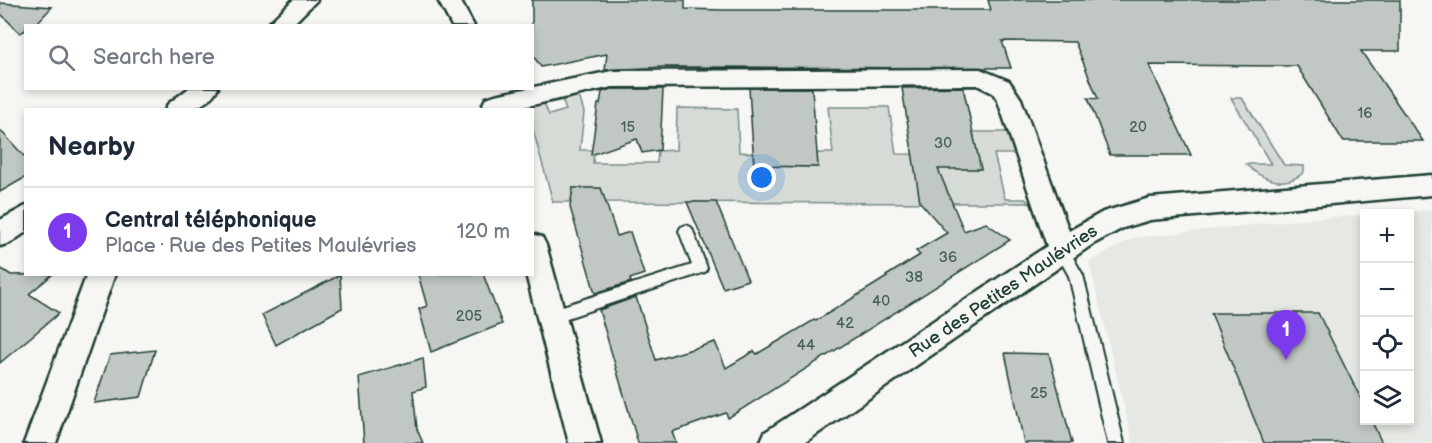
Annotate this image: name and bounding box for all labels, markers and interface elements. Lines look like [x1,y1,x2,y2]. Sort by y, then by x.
search box [24,24,534,90]
icon: search [45,41,78,74]
text: Search here [93,44,215,71]
house number: 16 [1358,104,1372,123]
house number: 15 [621,118,635,137]
house number: 20 [1129,118,1147,137]
text: Nearby [48,132,135,163]
house number: 30 [934,134,952,153]
your location [747,163,776,192]
text: Central téléphonique [105,207,316,234]
map controls [1360,209,1414,425]
button: + [1360,209,1414,263]
text: 1 [63,220,72,244]
text: 120 m [457,220,510,244]
street label: Rue des Petites Maulévries [905,220,1102,362]
text: Place · Rue des Petites Maulévries [105,234,416,258]
house number: 36 [939,248,957,267]
button: − [1360,263,1414,317]
house number: 38 [905,268,923,287]
house number: 40 [872,292,890,311]
house number: 205 [456,307,482,326]
pin: 1 [1266,310,1306,360]
house number: 42 [836,314,854,333]
button: locate [1360,317,1414,371]
house number: 44 [797,336,815,355]
button: layers [1360,371,1414,425]
house number: 25 [1030,384,1048,403]

